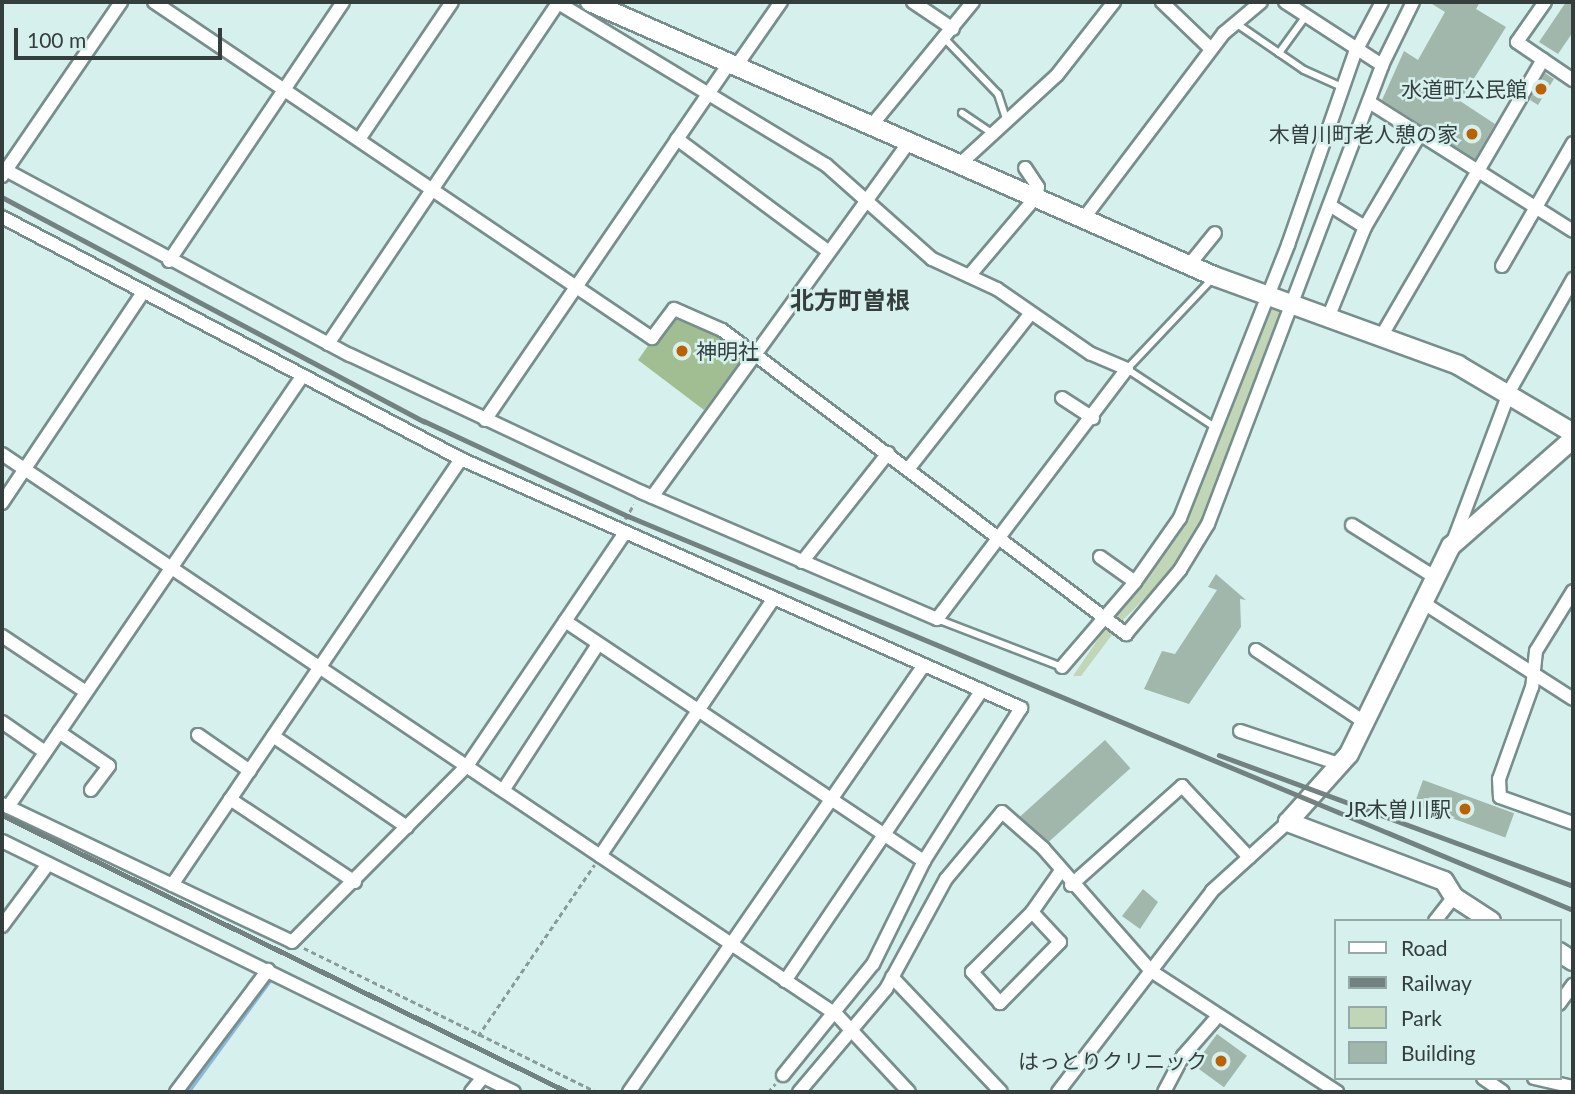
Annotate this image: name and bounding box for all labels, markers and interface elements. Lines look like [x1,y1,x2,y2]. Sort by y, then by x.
scale bar [18,14,226,58]
text: 100 m [27,27,86,52]
place label: 水道町公民館 [1401,76,1527,102]
marker: 水道町公民館 [1533,81,1549,97]
place label: 木曽川町老人憩の家 [1269,121,1458,147]
marker: 木曽川町老人憩の家 [1464,126,1480,142]
district label: 北方町曽根 [790,286,910,314]
place label: 神明社 [696,338,759,364]
marker: 神明社 [674,343,690,359]
place label: JR木曽川駅 [1345,796,1451,822]
marker: JR木曽川駅 [1457,801,1473,817]
legend [1334,919,1561,1080]
text: Road [1401,935,1448,960]
text: Railway [1401,970,1472,995]
text: Park [1401,1005,1442,1030]
text: Building [1401,1040,1476,1065]
place label: はっとりクリニック [1018,1048,1207,1074]
marker: はっとりクリニック [1213,1053,1229,1069]

